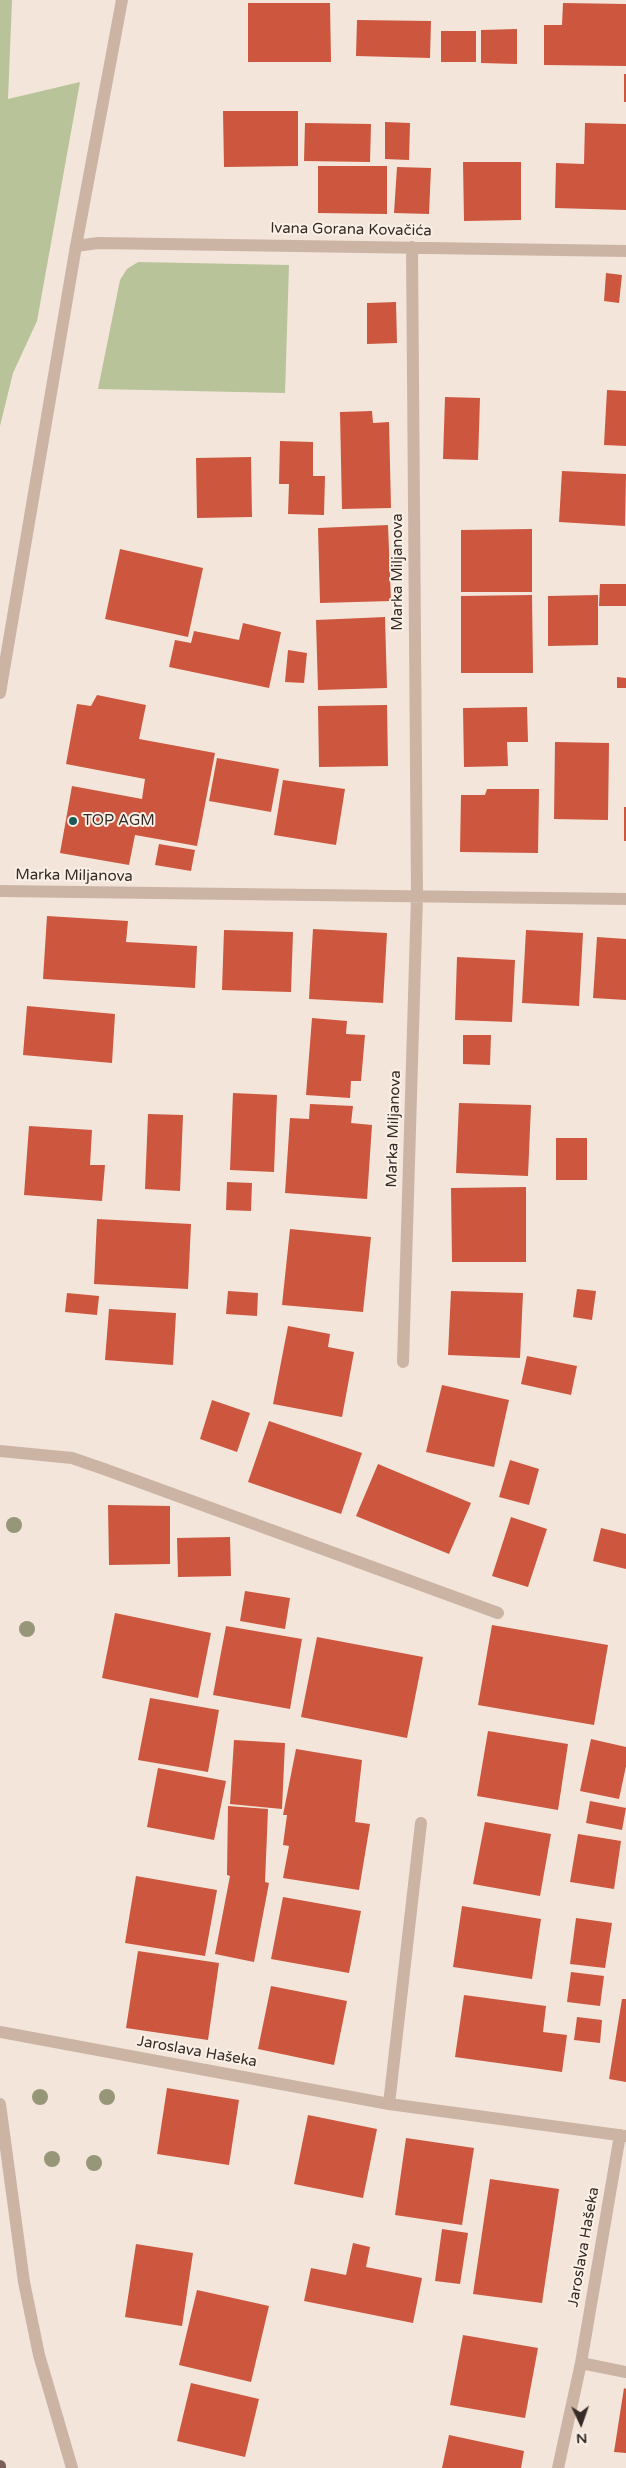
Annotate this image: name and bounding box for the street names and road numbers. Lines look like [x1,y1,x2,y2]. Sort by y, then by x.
street label: Ivana Gorana Kovačića [270,220,432,240]
street label: Marka Miljanova [389,513,407,631]
street label: Marka Miljanova [15,866,133,886]
street label: Marka Miljanova [383,1070,405,1188]
street label: Jaroslava Hašeka [136,2033,258,2071]
street label: Jaroslava Hašeka [565,2186,603,2308]

